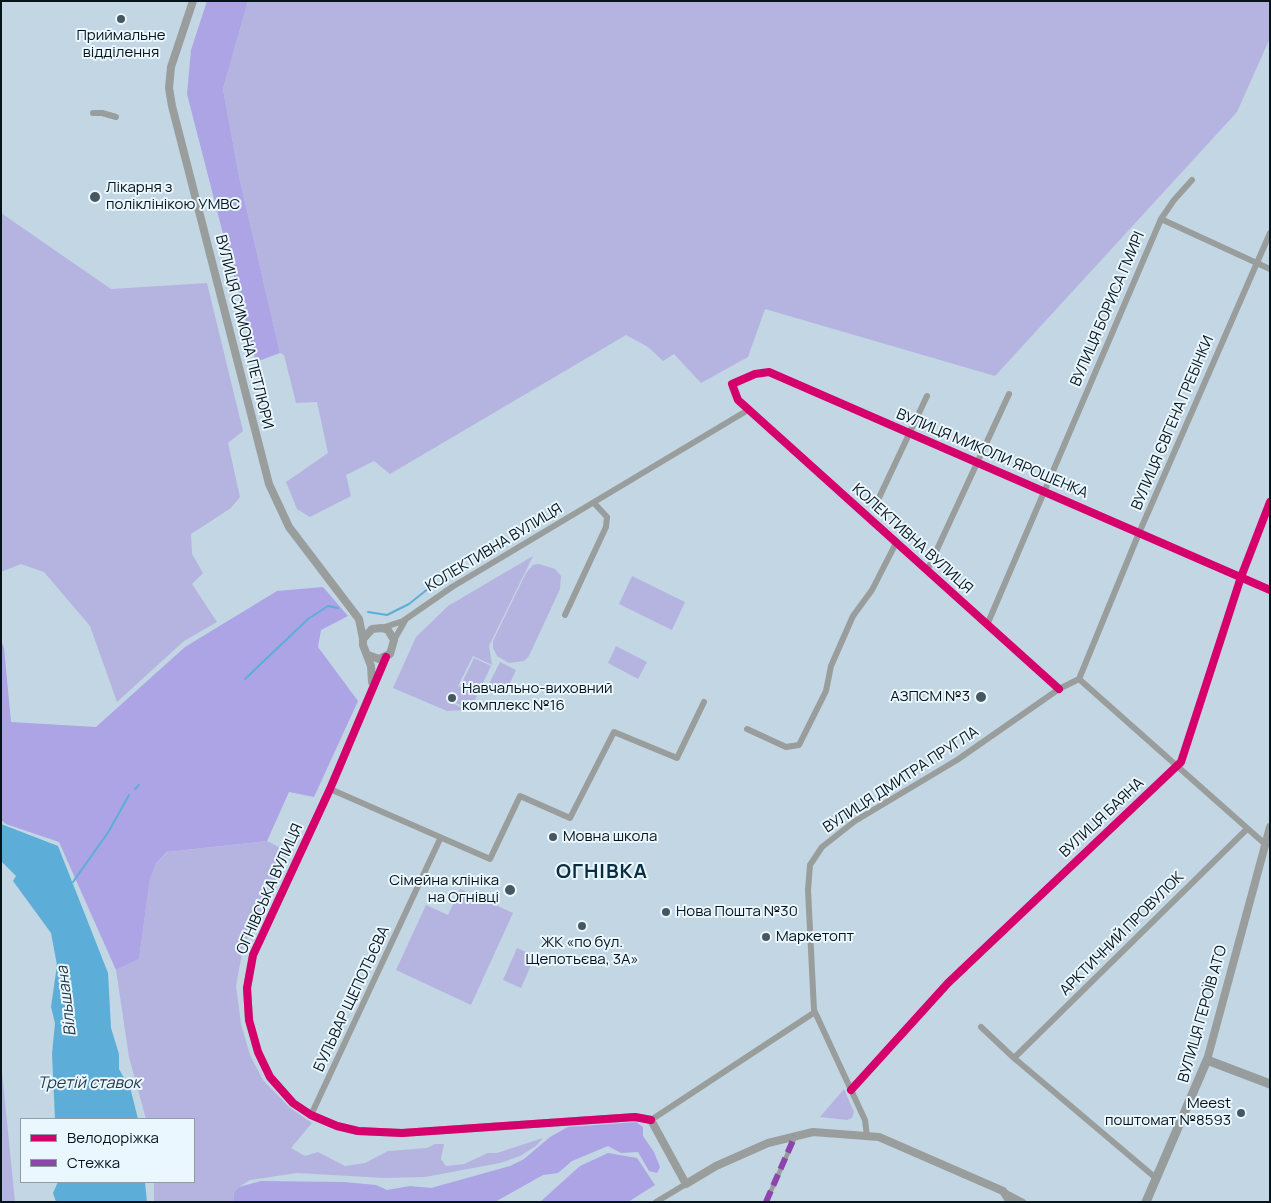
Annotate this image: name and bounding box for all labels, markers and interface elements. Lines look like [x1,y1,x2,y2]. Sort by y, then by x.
marker: Приймальне відділення [115,13,127,25]
place label: Приймальне відділення [76,27,166,62]
place label: Лікарня з поліклінікою УМВС [106,179,240,214]
marker: Лікарня з поліклінікою УМВС [88,190,102,204]
street label: ВУЛИЦЯ БОРИСА ГМИРІ [1067,229,1149,389]
street label: ВУЛИЦЯ СИМОНА ПЕТЛЮРИ [211,233,277,431]
street label: ВУЛИЦЯ ЄВГЕНА ГРЕБІНКИ [1128,333,1218,513]
street label: ВУЛИЦЯ МИКОЛИ ЯРОШЕНКА [893,405,1091,503]
street label: КОЛЕКТИВНА ВУЛИЦЯ [848,480,976,598]
street label: КОЛЕКТИВНА ВУЛИЦЯ [422,500,566,596]
place label: Навчально-виховний комплекс №16 [462,680,613,715]
place label: АЗПСМ №3 [890,688,970,706]
marker: АЗПСМ №3 [974,690,988,704]
marker: Навчально-виховний комплекс №16 [446,692,458,704]
street label: ВУЛИЦЯ ДМИТРА ПРУГЛА [820,723,982,837]
street label: ВУЛИЦЯ БАЯНА [1056,774,1148,862]
street label: ОГНІВСЬКА ВУЛИЦЯ [233,821,307,957]
place label: Мовна школа [563,828,657,846]
marker: Мовна школа [547,831,559,843]
district label: ОГНІВКА [555,860,649,884]
street label: АРКТИЧНИЙ ПРОВУЛОК [1056,868,1188,1000]
place label: Сімейна клініка на Огнівці [389,872,499,907]
marker: Сімейна клініка на Огнівці [503,883,517,897]
place label: Нова Пошта №30 [676,903,798,921]
marker: Нова Пошта №30 [660,906,672,918]
marker: ЖК «по бул. Щепотьєва, 3А» [576,920,588,932]
street label: БУЛЬВАР ЩЕПОТЬЄВА [310,923,394,1075]
place label: Маркетопт [776,928,854,946]
marker: Маркетопт [760,931,772,943]
place label: ЖК «по бул. Щепотьєва, 3А» [526,934,638,969]
street label: ВУЛИЦЯ ГЕРОЇВ АТО [1175,944,1231,1084]
water label: Вільшана [53,965,81,1037]
water label: Третій ставок [38,1074,140,1094]
place label: Meest поштомат №8593 [1105,1095,1231,1130]
marker: Meest поштомат №8593 [1235,1107,1247,1119]
legend [20,1118,195,1183]
text: Велодоріжка [67,1127,159,1148]
text: Стежка [67,1152,120,1173]

